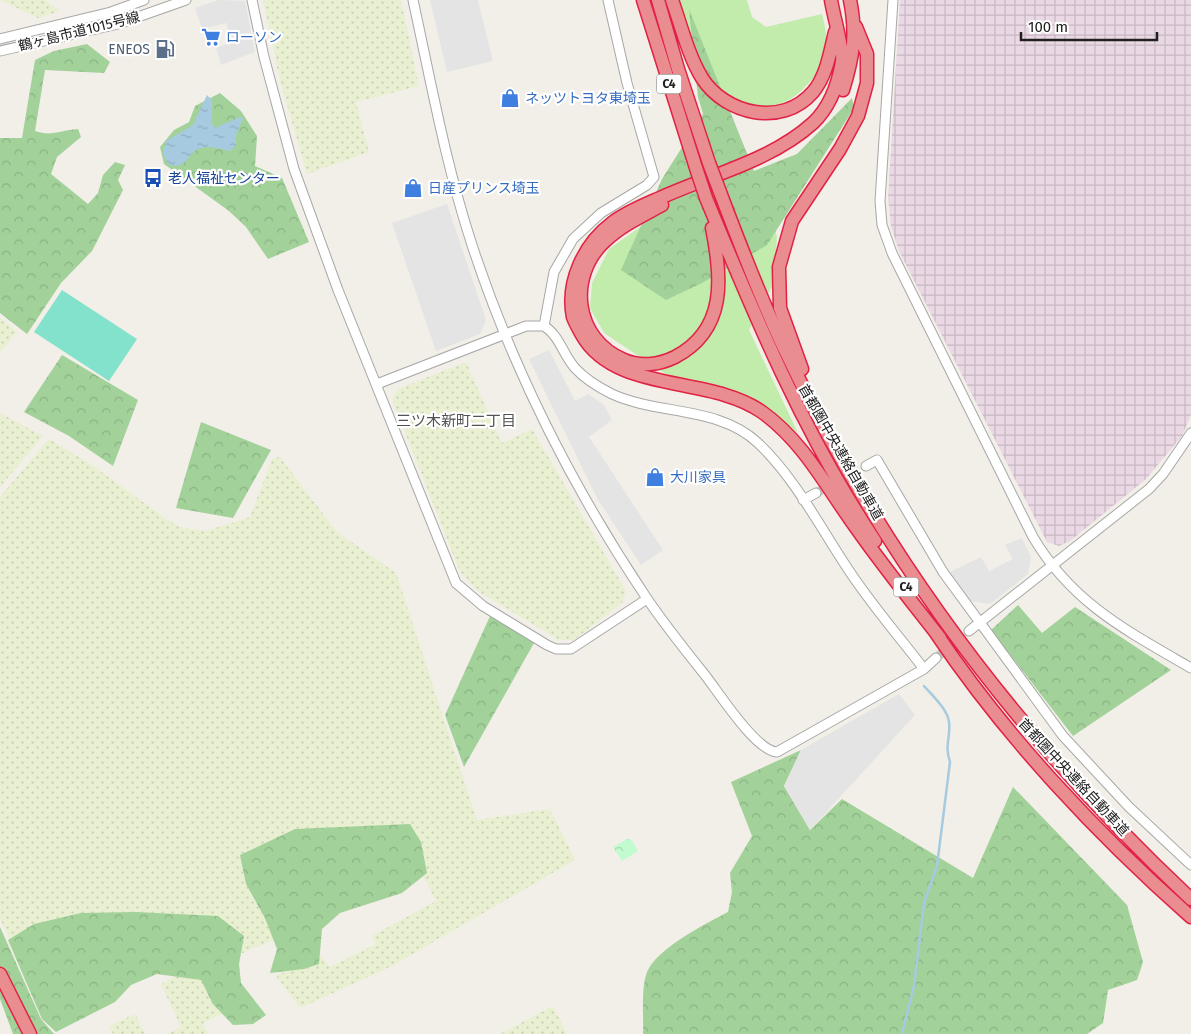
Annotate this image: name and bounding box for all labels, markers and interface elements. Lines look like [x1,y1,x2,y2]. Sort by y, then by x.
street label: 鶴ヶ島市道1015号線 [17,8,142,55]
scale bar [1021,10,1157,42]
text: 100 m [1028,18,1068,36]
supermarket icon: ローソン [200,26,222,48]
place label: ローソン [226,29,282,46]
fuel station icon: ENEOS [154,38,176,60]
place label: ENEOS [108,41,150,58]
road number: C4 [656,74,682,94]
shop icon: ネッツトヨタ東埼玉 [499,87,521,109]
place label: ネッツトヨタ東埼玉 [525,90,651,107]
bus stop icon: 老人福祉センター [142,167,164,189]
place label: 老人福祉センター [168,170,280,187]
shop icon: 日産プリンス埼玉 [402,177,424,199]
place label: 日産プリンス埼玉 [428,180,540,197]
street label: 首都圏中央連絡自動車道 [795,381,886,523]
district label: 三ツ木新町二丁目 [396,412,516,430]
shop icon: 大川家具 [644,466,666,488]
place label: 大川家具 [670,469,726,486]
road number: C4 [894,578,918,596]
street label: 首都圏中央連絡自動車道 [1015,715,1132,839]

